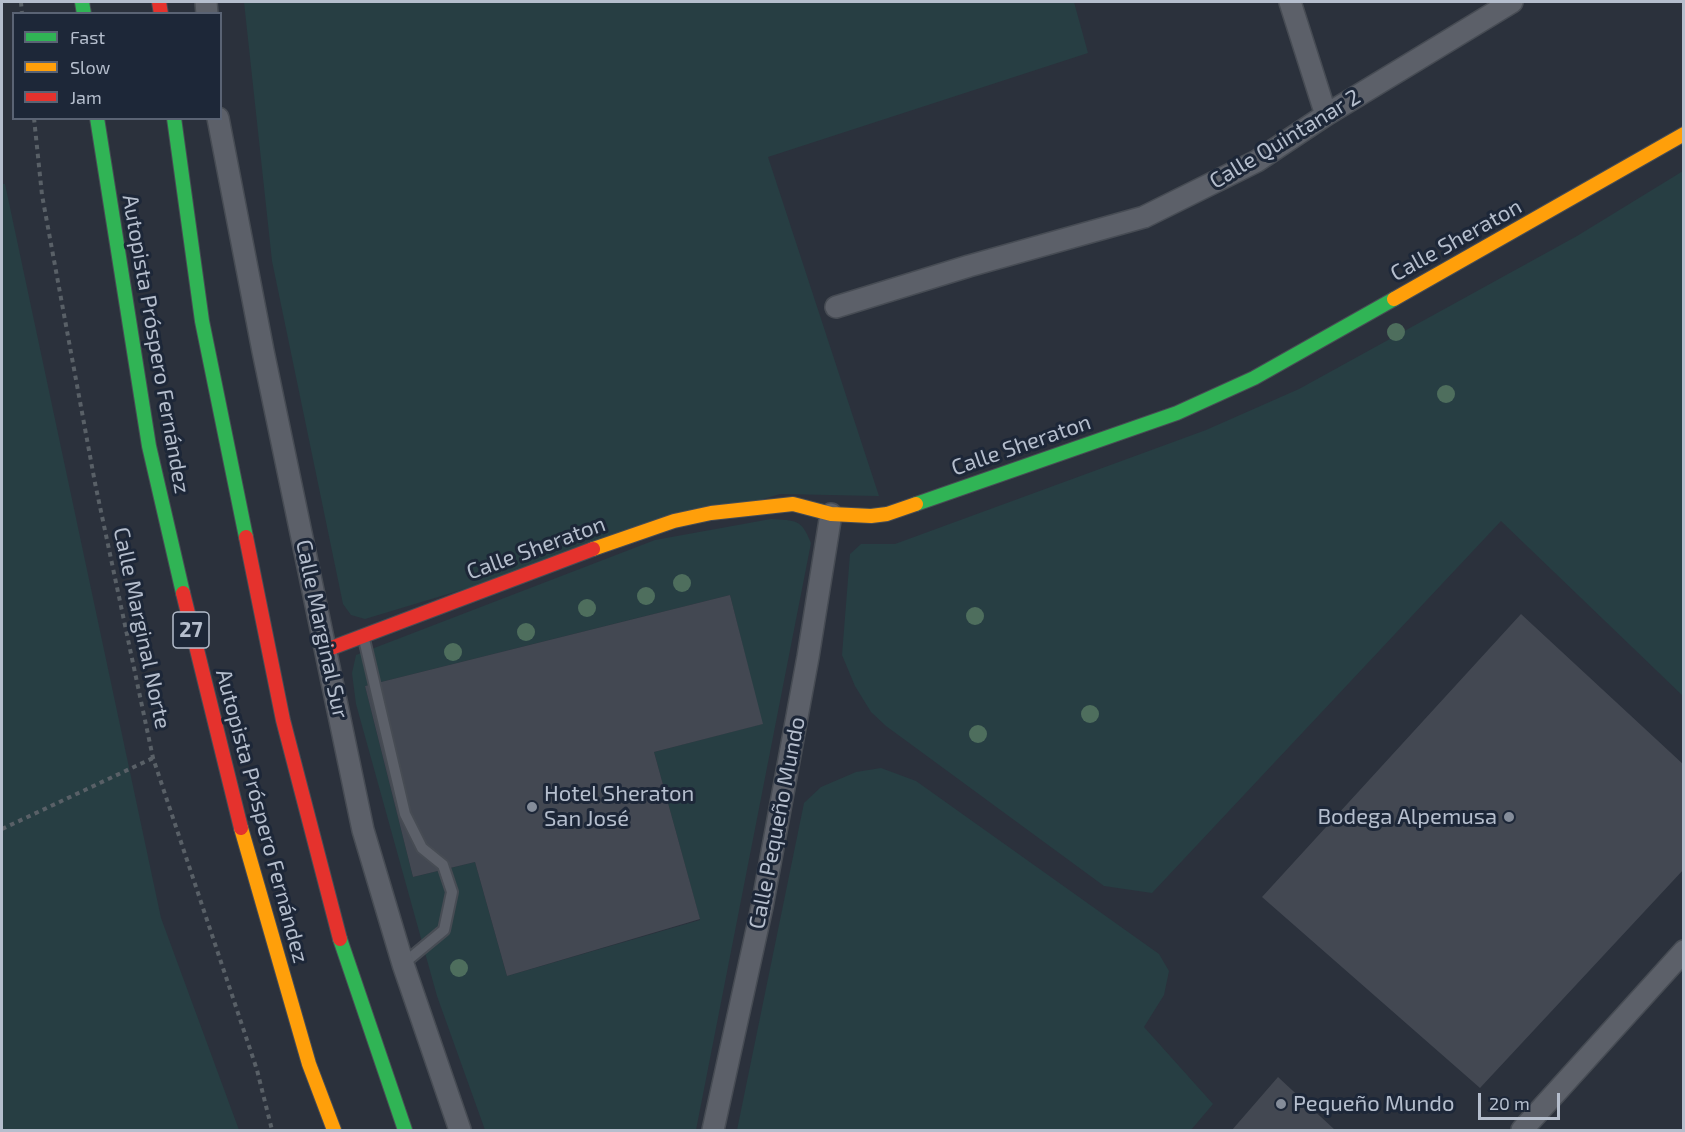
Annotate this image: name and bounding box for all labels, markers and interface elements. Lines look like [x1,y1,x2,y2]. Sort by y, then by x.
legend [12,12,222,120]
text: Fast [70,26,105,48]
text: Slow [70,56,110,78]
street label: Calle Quintanar 2 [1205,84,1365,194]
text: Jam [70,86,102,108]
street label: Autopista Próspero Fernández [117,193,195,495]
street label: Calle Sheraton [1386,193,1526,287]
street label: Calle Sheraton [948,409,1094,481]
street label: Calle Sheraton [463,511,609,585]
street label: Calle Marginal Norte [108,525,176,731]
street label: Calle Marginal Sur [290,537,354,721]
road number: 27 [173,612,209,648]
street label: Autopista Próspero Fernández [210,666,314,966]
street label: Calle Pequeño Mundo [743,715,811,931]
place label: Hotel Sheraton San José [544,781,694,832]
marker: Hotel Sheraton San José [525,800,539,814]
place label: Bodega Alpemusa [1317,804,1497,830]
marker: Bodega Alpemusa [1502,810,1516,824]
scale bar [1481,1081,1564,1119]
place label: Pequeño Mundo [1293,1091,1454,1117]
text: 20 m [1489,1092,1530,1114]
marker: Pequeño Mundo [1274,1097,1288,1111]

